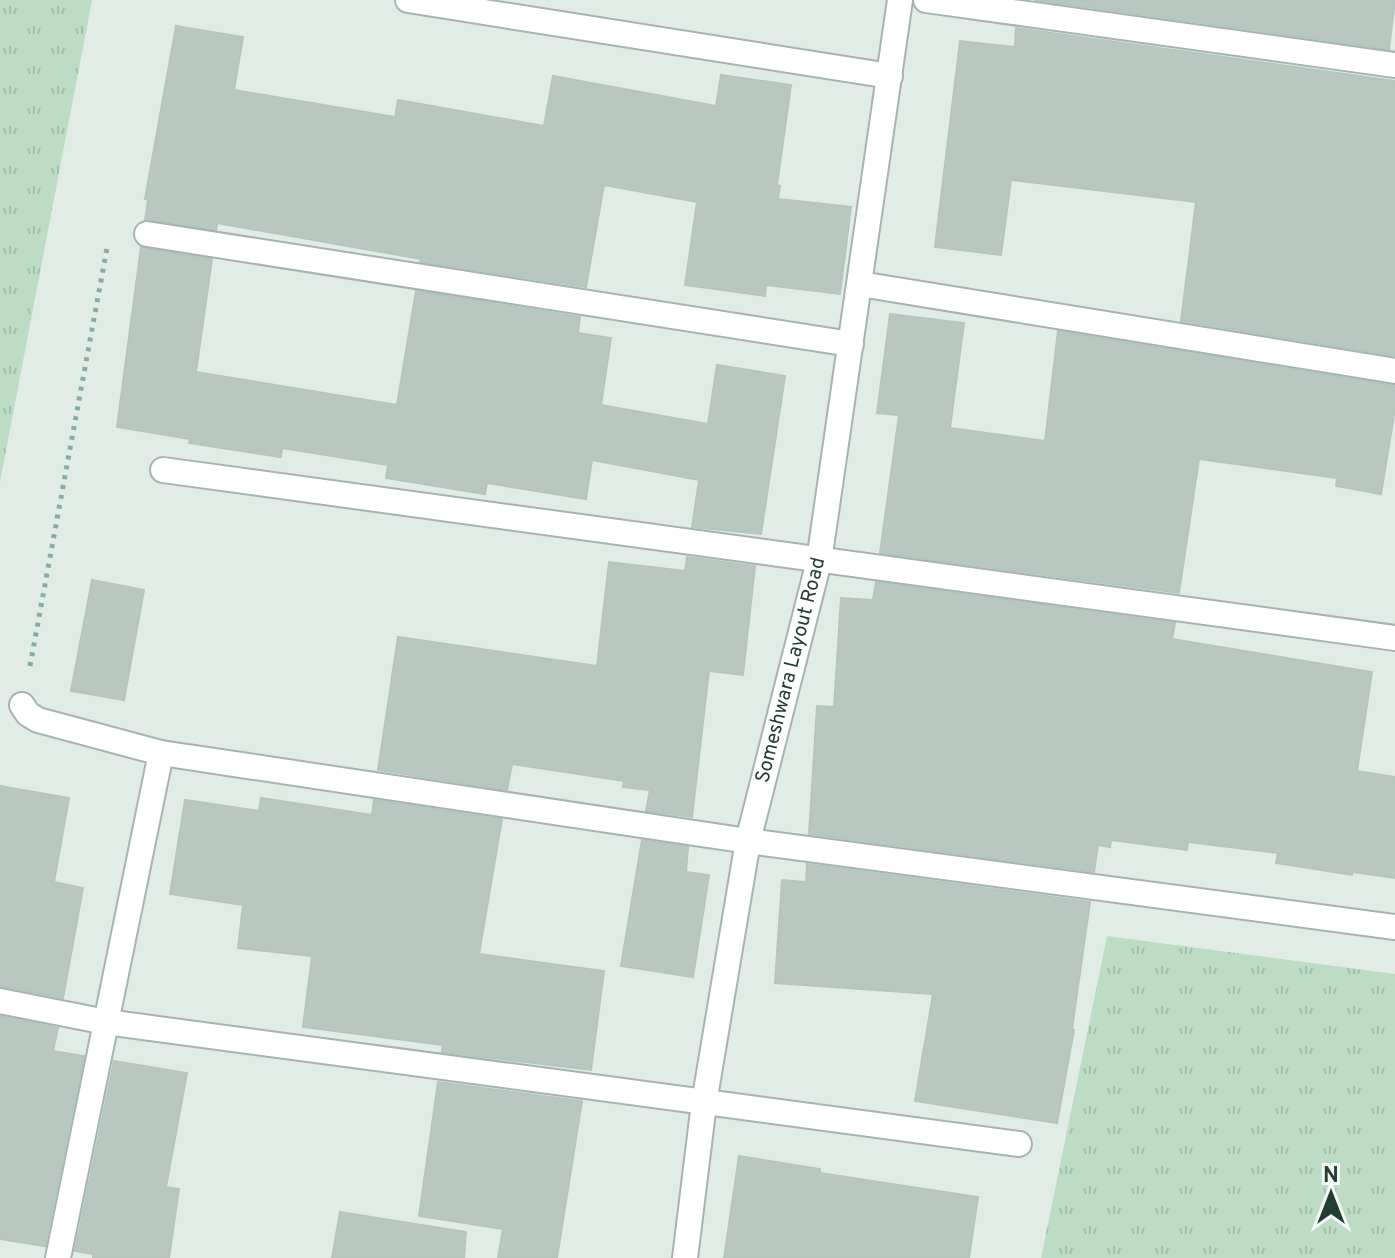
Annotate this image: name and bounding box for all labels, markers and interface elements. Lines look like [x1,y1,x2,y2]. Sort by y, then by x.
street label: Someshwara Layout Road [750,555,832,786]
north arrow [1291,1154,1371,1234]
text: N [1323,1163,1339,1190]

